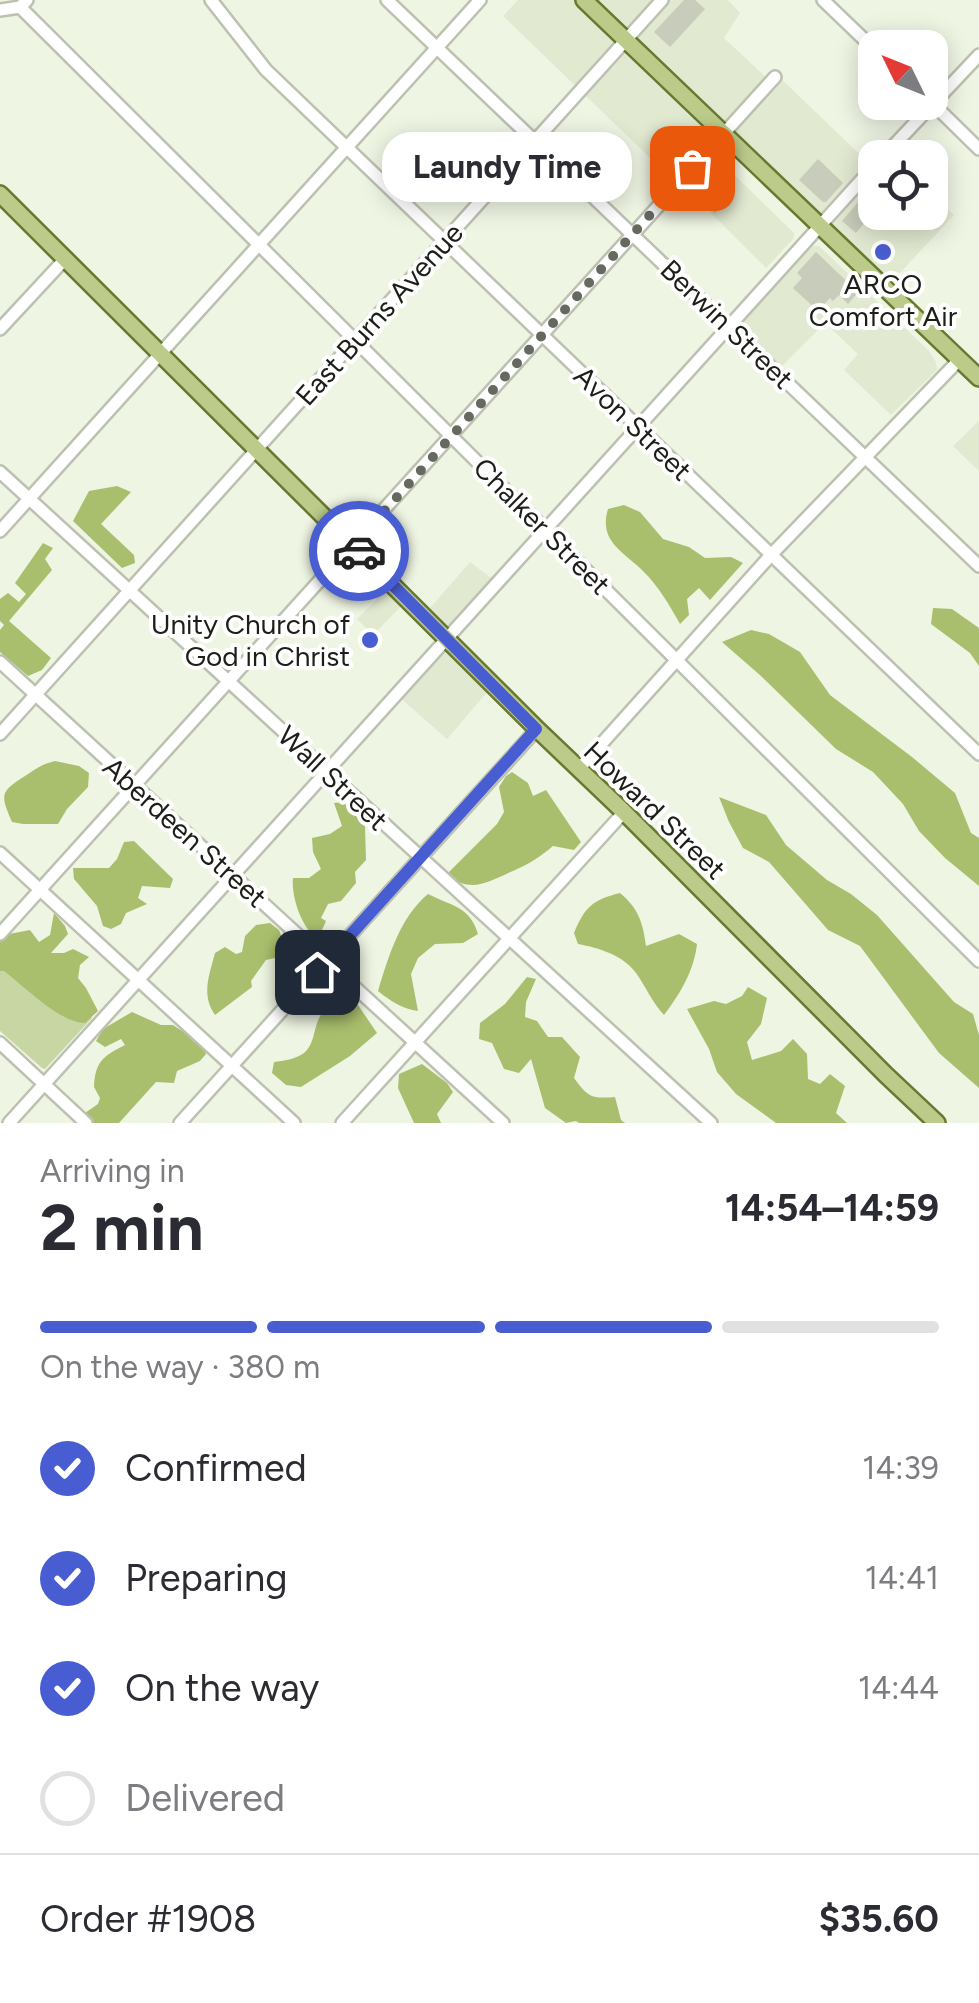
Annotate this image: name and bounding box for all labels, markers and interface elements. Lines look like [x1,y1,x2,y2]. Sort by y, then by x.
north arrow [858,30,948,120]
map controls [858,30,948,230]
pin [650,126,735,211]
callout: Laundy Time [382,133,632,203]
button: locate [858,140,948,230]
icon: bag [665,141,720,196]
text: Laundy Time [413,148,601,186]
street label: East Burns Avenue [288,216,470,412]
marker: ARCO Comfort Air [872,241,894,263]
street label: Berwin Street [654,252,800,396]
place label: ARCO Comfort Air [809,267,958,333]
street label: Avon Street [567,359,699,487]
street label: Chalker Street [466,450,618,602]
courier [309,501,409,601]
icon: car [332,524,387,579]
place label: Unity Church of God in Christ [151,607,351,673]
marker: Unity Church of God in Christ [359,629,381,651]
street label: Wall Street [271,719,395,837]
street label: Howard Street [577,734,733,886]
street label: Aberdeen Street [96,750,274,914]
pin [275,930,360,1015]
icon: home [290,945,345,1000]
text: Arriving in [40,1152,185,1190]
text: 14:54–14:59 [725,1185,939,1231]
text: 2 min [40,1188,204,1266]
text: On the way · 380 m [40,1348,320,1386]
icon: check [40,1441,95,1496]
text: Confirmed [125,1445,307,1491]
text: 14:39 [862,1449,939,1487]
icon: check [40,1551,95,1606]
text: Preparing [125,1555,287,1601]
text: 14:41 [865,1559,939,1597]
icon: check [40,1661,95,1716]
text: On the way [125,1665,319,1711]
text: 14:44 [858,1669,939,1707]
text: Delivered [125,1775,285,1821]
text: Order #1908 [40,1896,256,1942]
text: $35.60 [819,1896,939,1942]

